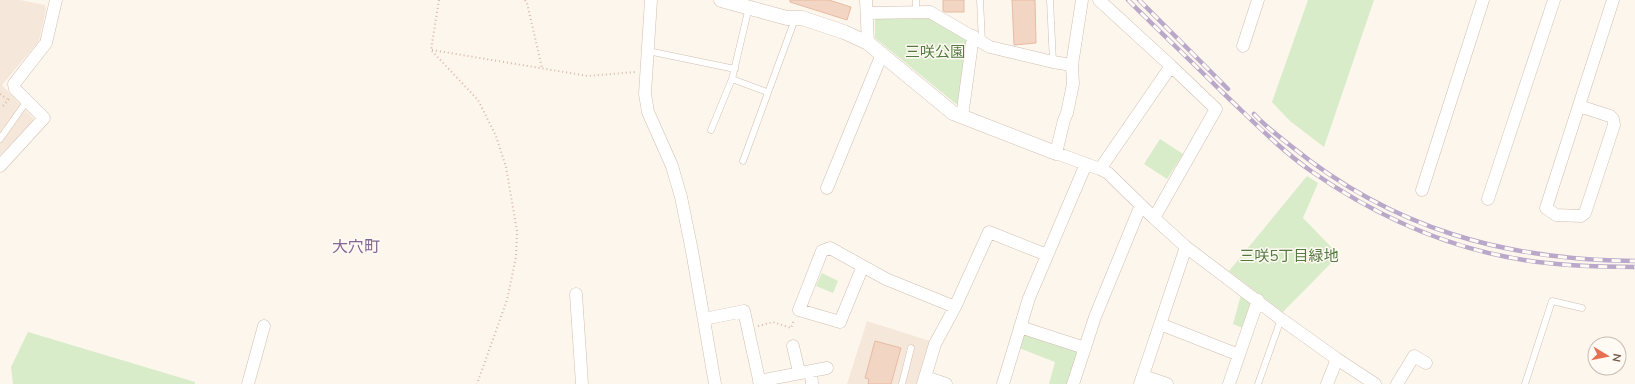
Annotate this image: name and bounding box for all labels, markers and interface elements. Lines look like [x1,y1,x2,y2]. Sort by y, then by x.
park label: 三咲公園 [905,42,965,61]
district label: 大穴町 [332,236,380,256]
park label: 三咲5丁目緑地 [1239,246,1339,265]
north arrow [1587,336,1627,376]
text: N [1609,352,1624,363]

